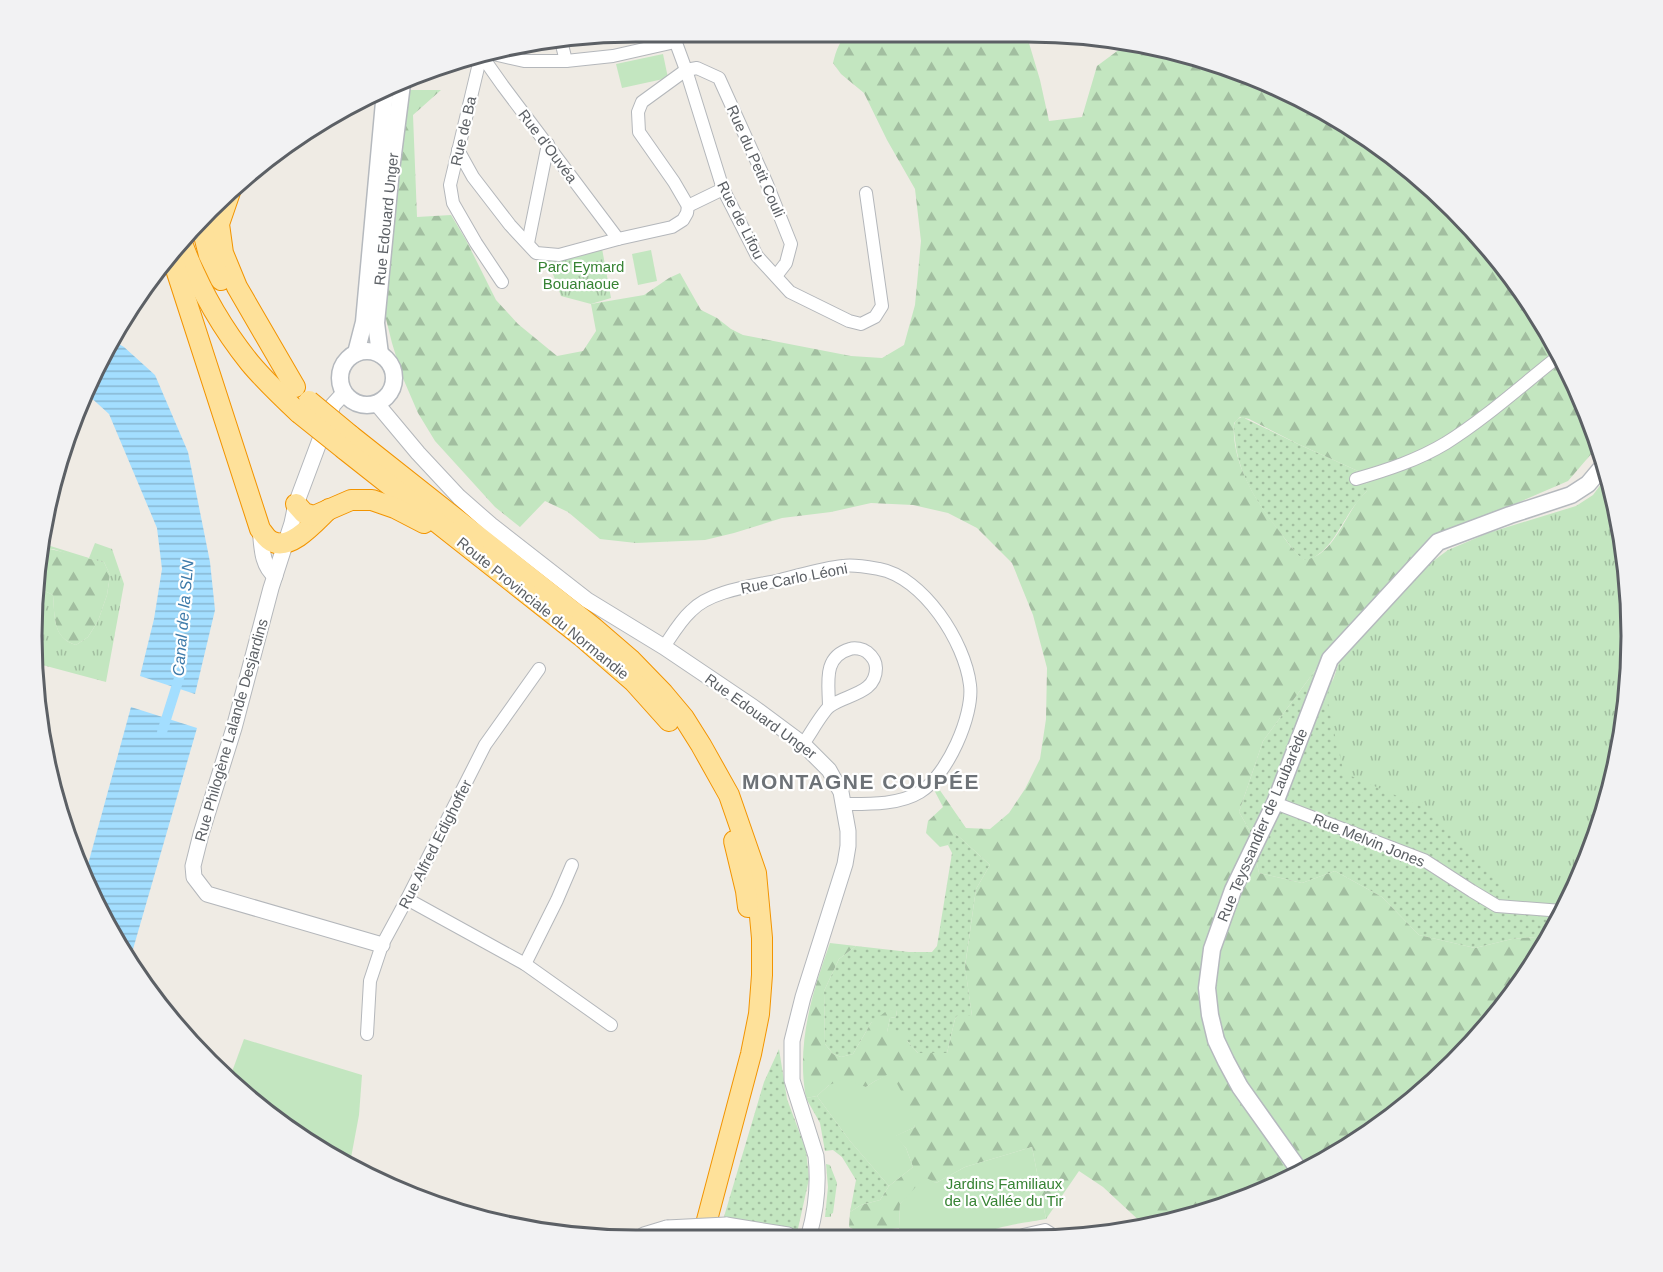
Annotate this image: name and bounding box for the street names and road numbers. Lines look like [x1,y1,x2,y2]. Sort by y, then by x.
street label: Rue de Ba [447,94,479,167]
street label: Rue du Petit Couli [724,102,788,220]
street label: Rue d'Ouvéa [515,106,581,186]
street label: Rue Edouard Unger [371,152,401,286]
street label: Rue de Lifou [714,178,768,262]
street label: Route Provinciale du Normandie [454,533,632,683]
street label: Rue Carlo Léoni [739,559,849,597]
street label: Rue Philogène Lalande Desjardins [191,617,271,843]
street label: Rue Edouard Unger [702,670,820,762]
street label: Rue Teyssandier de Laubarède [1213,726,1311,924]
street label: Rue Alfred Edighoffer [395,777,475,911]
street label: Rue Melvin Jones [1311,810,1427,870]

